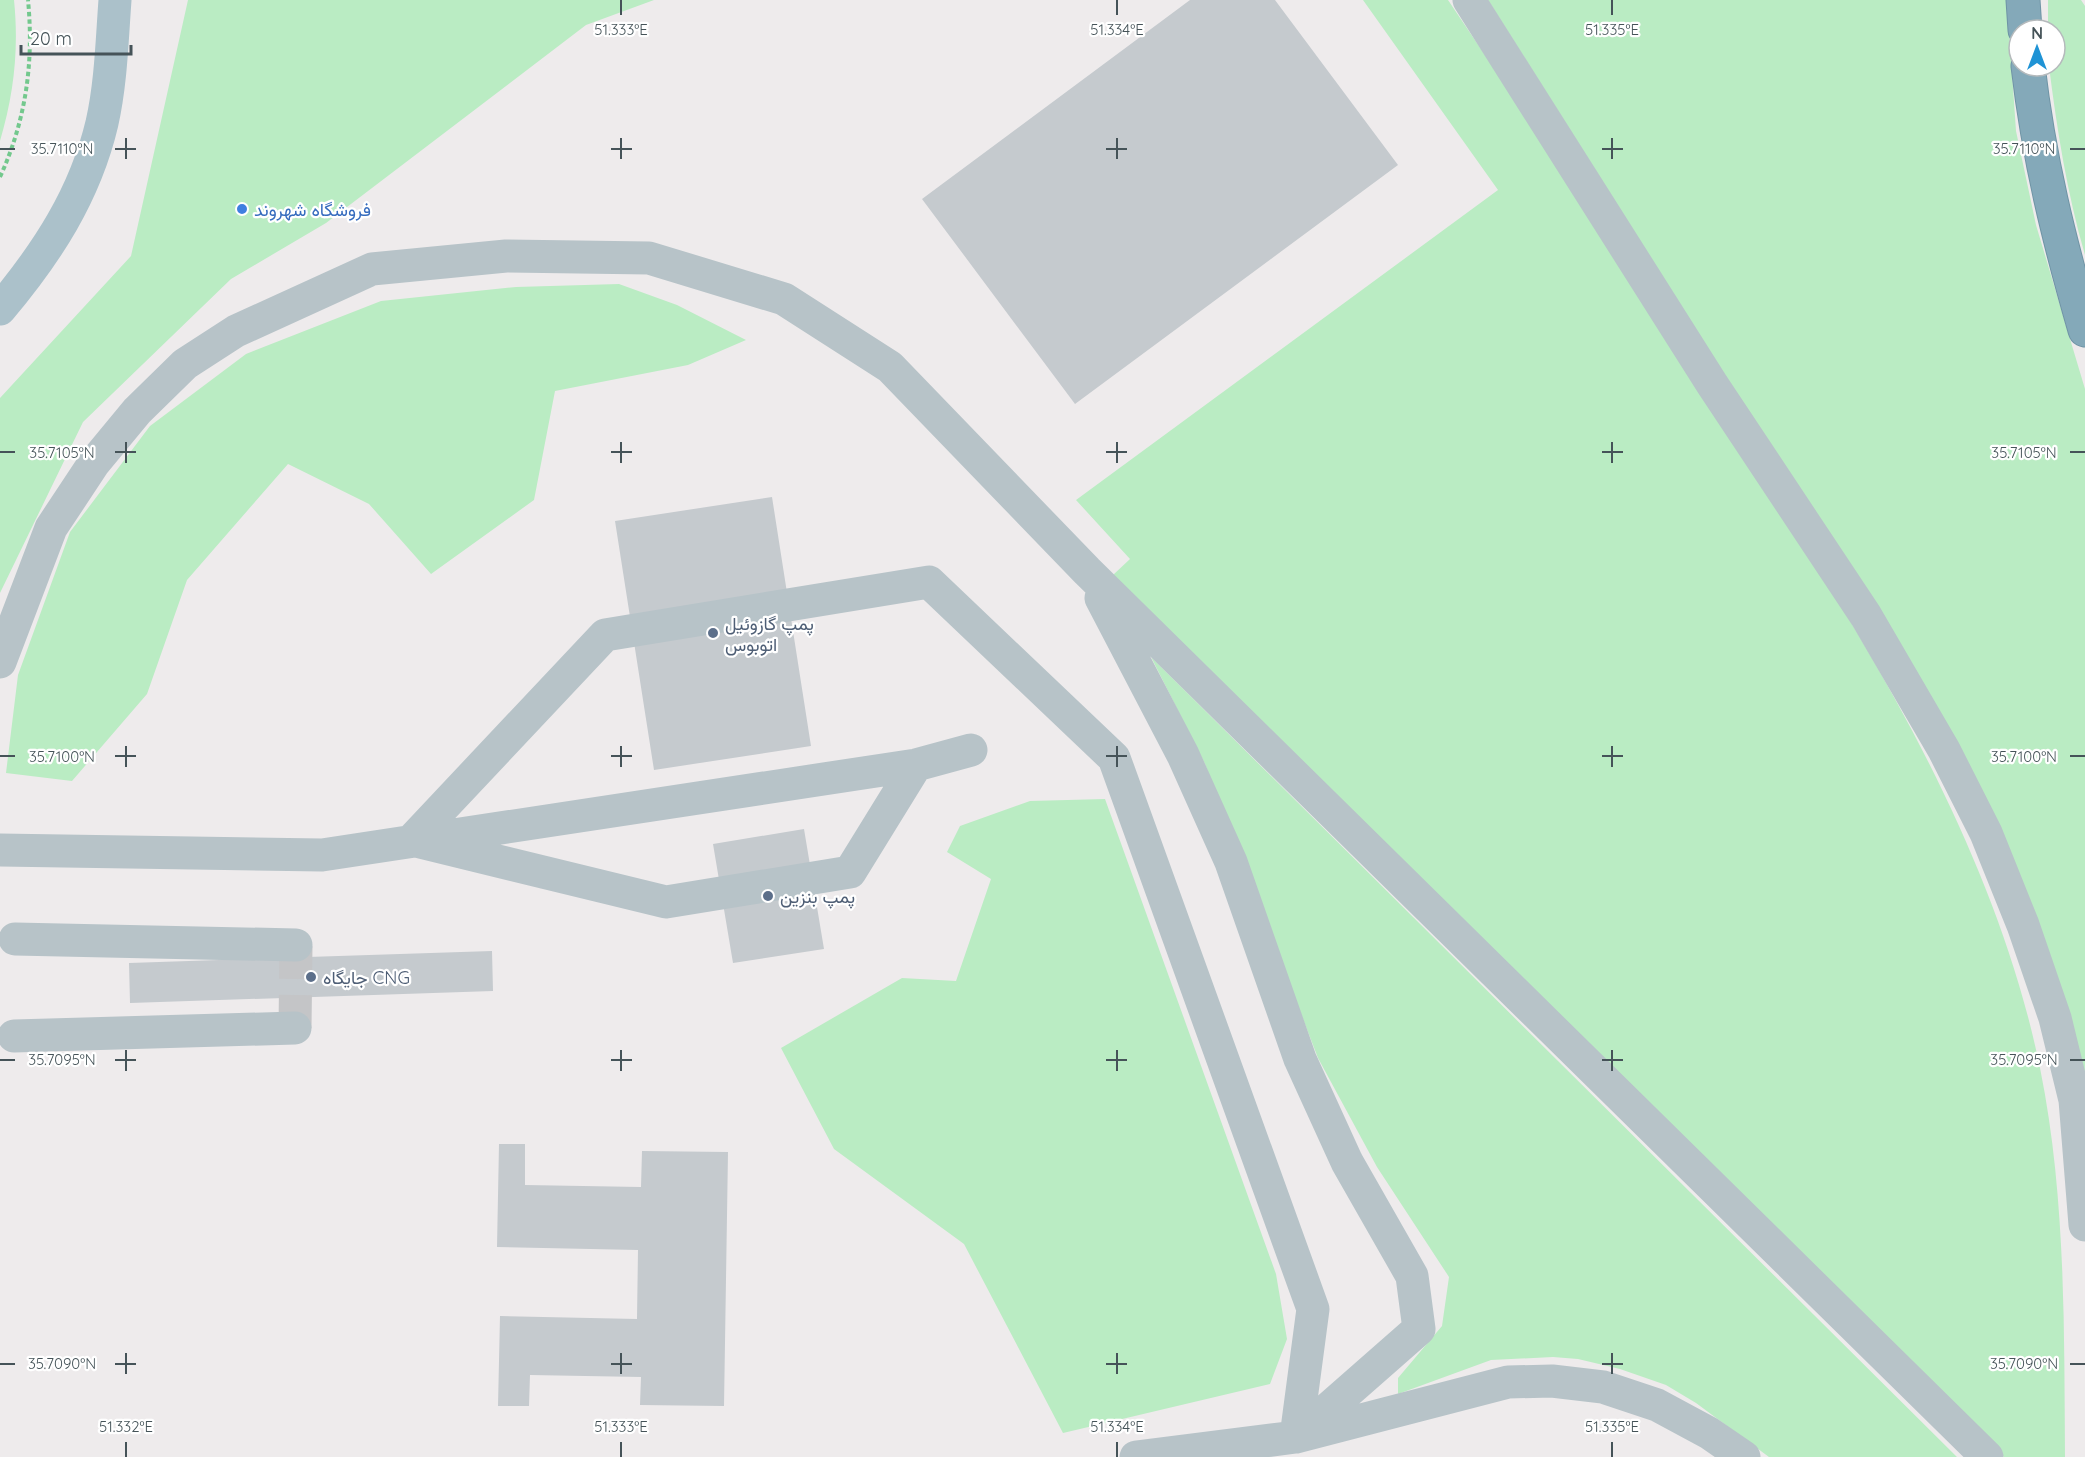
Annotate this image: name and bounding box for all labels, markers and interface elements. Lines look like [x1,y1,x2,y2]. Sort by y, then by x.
scale bar [21,18,130,56]
north arrow [2007,18,2067,78]
text: 51.333°E [594,20,648,39]
text: 51.334°E [1090,20,1144,39]
text: 51.335°E [1585,20,1639,39]
text: N [2031,23,2043,43]
text: 20 m [30,27,72,50]
text: 35.7110°N [31,139,93,158]
text: 35.7110°N [1993,139,2055,158]
place label: فروشگاه شهروند [254,198,371,221]
marker: فروشگاه شهروند [235,202,249,216]
text: 35.7105°N [29,443,95,462]
text: 35.7105°N [1991,443,2057,462]
place label: پمپ گازوئیل اتوبوس [725,612,814,656]
marker: پمپ گازوئیل اتوبوس [706,626,720,640]
text: 35.7100°N [29,747,95,766]
text: 35.7100°N [1991,747,2057,766]
place label: پمپ بنزین [780,885,855,909]
marker: پمپ بنزین [761,889,775,903]
place label: جایگاه CNG [323,966,410,989]
marker: جایگاه CNG [304,970,318,984]
text: 35.7095°N [28,1050,96,1069]
text: 35.7095°N [1990,1050,2058,1069]
text: 35.7090°N [28,1354,96,1373]
text: 35.7090°N [1990,1354,2058,1373]
text: 51.332°E [99,1417,153,1436]
text: 51.333°E [594,1417,648,1436]
text: 51.334°E [1090,1417,1144,1436]
text: 51.335°E [1585,1417,1639,1436]

